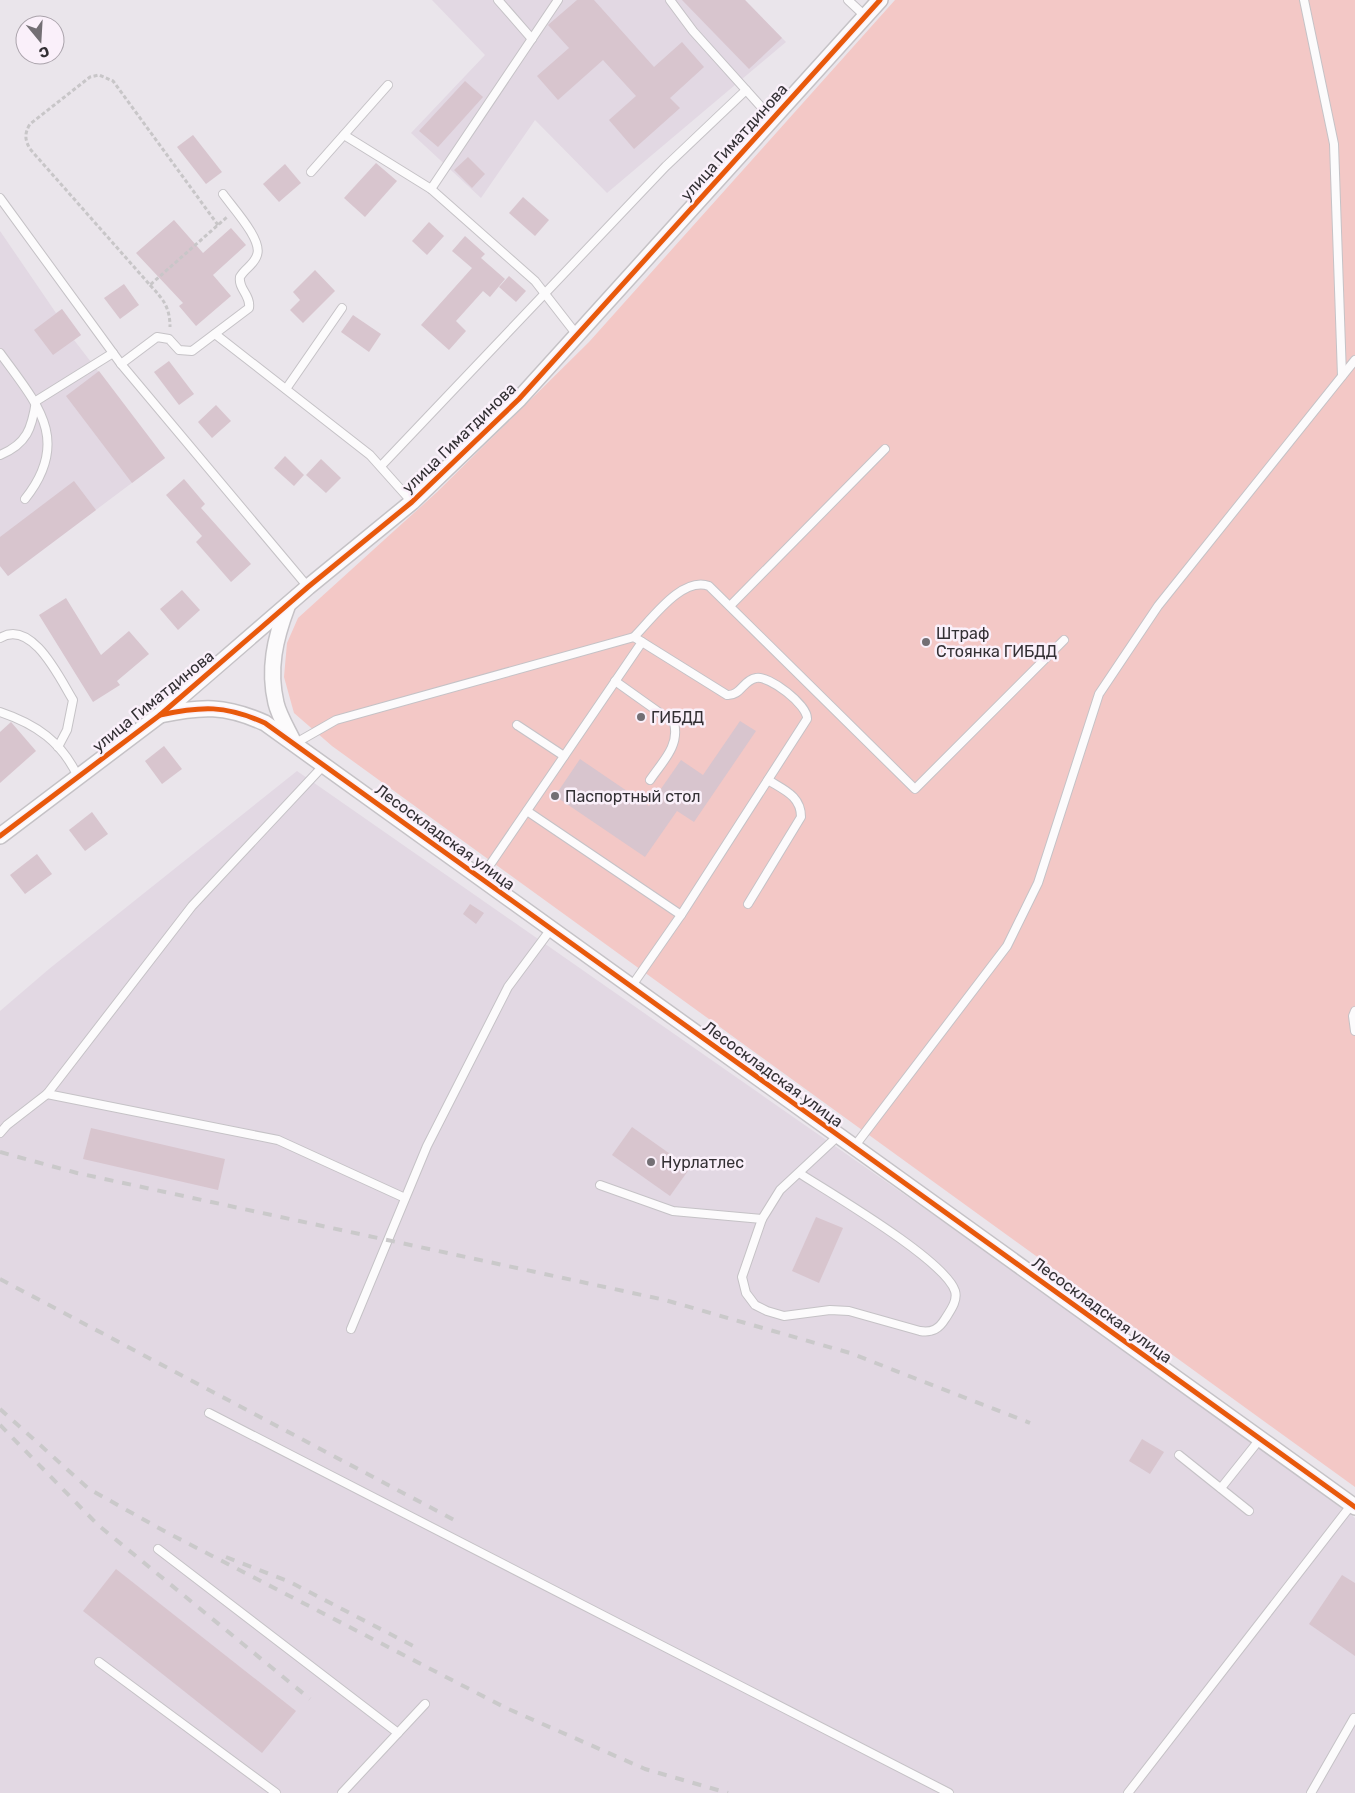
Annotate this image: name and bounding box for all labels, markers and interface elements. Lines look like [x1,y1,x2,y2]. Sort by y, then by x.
north arrow [15,15,65,65]
text: С [36,42,51,62]
street label: улица Гиматдинова [677,80,791,204]
street label: улица Гиматдинова [398,379,520,497]
place label: Штраф Стоянка ГИБДД [936,624,1057,661]
marker: Штраф Стоянка ГИБДД [920,636,932,648]
street label: улица Гиматдинова [88,646,218,756]
place label: ГИБДД [651,708,704,727]
marker: ГИБДД [635,711,647,723]
street label: Лесоскладская улица [371,780,519,894]
place label: Паспортный стол [565,787,701,806]
marker: Паспортный стол [549,790,561,802]
street label: Лесоскладская улица [699,1017,847,1131]
place label: Нурлатлес [661,1153,744,1172]
marker: Нурлатлес [645,1156,657,1168]
street label: Лесоскладская улица [1028,1253,1176,1367]

